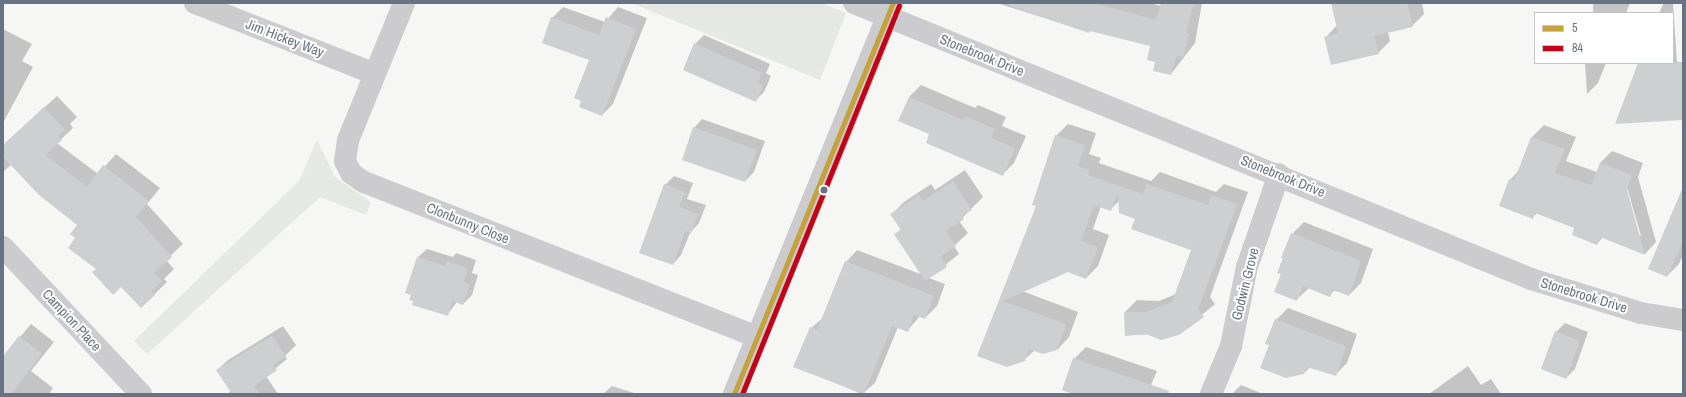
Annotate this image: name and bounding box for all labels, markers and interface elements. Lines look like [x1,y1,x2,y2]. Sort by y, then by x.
legend [1534,12,1674,64]
street label: Jim Hickey Way [243,15,327,61]
text: 5 [1572,20,1577,36]
street label: Stonebrook Drive [937,30,1027,80]
text: 84 [1572,40,1583,56]
street label: Stonebrook Drive [1238,151,1328,201]
unlabelled marker [819,185,829,195]
street label: Clonbunny Close [424,199,512,247]
street label: Godwin Grove [1228,246,1262,322]
street label: Stonebrook Drive [1539,274,1629,316]
street label: Campion Place [39,286,105,354]

